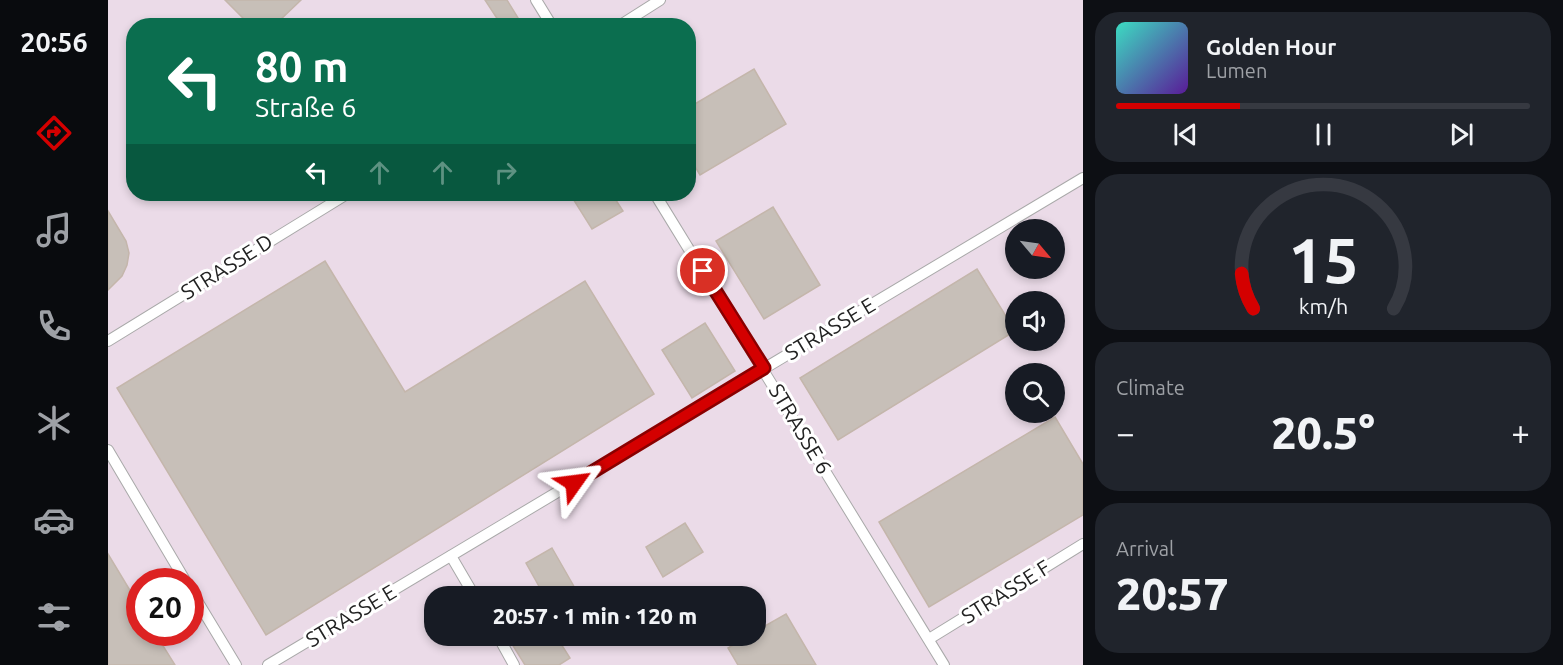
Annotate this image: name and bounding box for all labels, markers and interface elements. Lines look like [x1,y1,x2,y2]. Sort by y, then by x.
text: 20:56 [20,27,88,57]
text: Golden Hour [1206,34,1336,59]
icon: left [156,42,234,120]
text: 80 m [255,43,349,90]
text: Lumen [1206,59,1267,82]
text: Straße 6 [255,92,356,122]
icon: directions [33,112,75,154]
icon: previous [1169,118,1202,151]
icon: pause [1307,118,1340,151]
icon: next [1445,118,1478,151]
icon: left [300,156,333,189]
icon: ahead [363,156,396,189]
icon: ahead [426,156,459,189]
icon: right [489,156,522,189]
icon: music [33,209,75,251]
north arrow [1005,219,1065,279]
map controls [1005,219,1065,423]
text: 15 [1288,225,1358,295]
street label: STRASSE D [176,228,277,304]
pin [677,245,728,296]
icon: arrive [686,254,719,287]
button: sound [1005,291,1065,351]
street label: STRASSE E [780,292,879,364]
text: km/h [1298,294,1348,318]
icon: phone [33,305,75,347]
button: search [1005,363,1065,423]
text: Climate [1116,376,1185,399]
street label: STRASSE 6 [765,379,837,478]
icon: climate [33,402,75,444]
text: 20.5° [1271,407,1375,458]
text: − [1116,414,1135,451]
text: + [1511,414,1530,451]
position arrow [542,451,606,515]
icon: car [33,499,75,541]
text: Arrival [1116,537,1174,560]
street label: STRASSE F [957,554,1054,628]
speed limit sign: 20 [126,568,204,646]
text: 20:57 [1116,568,1229,619]
street label: STRASSE E [301,579,400,651]
icon: filters [33,596,75,638]
text: 20:57 · 1 min · 120 m [493,603,697,628]

